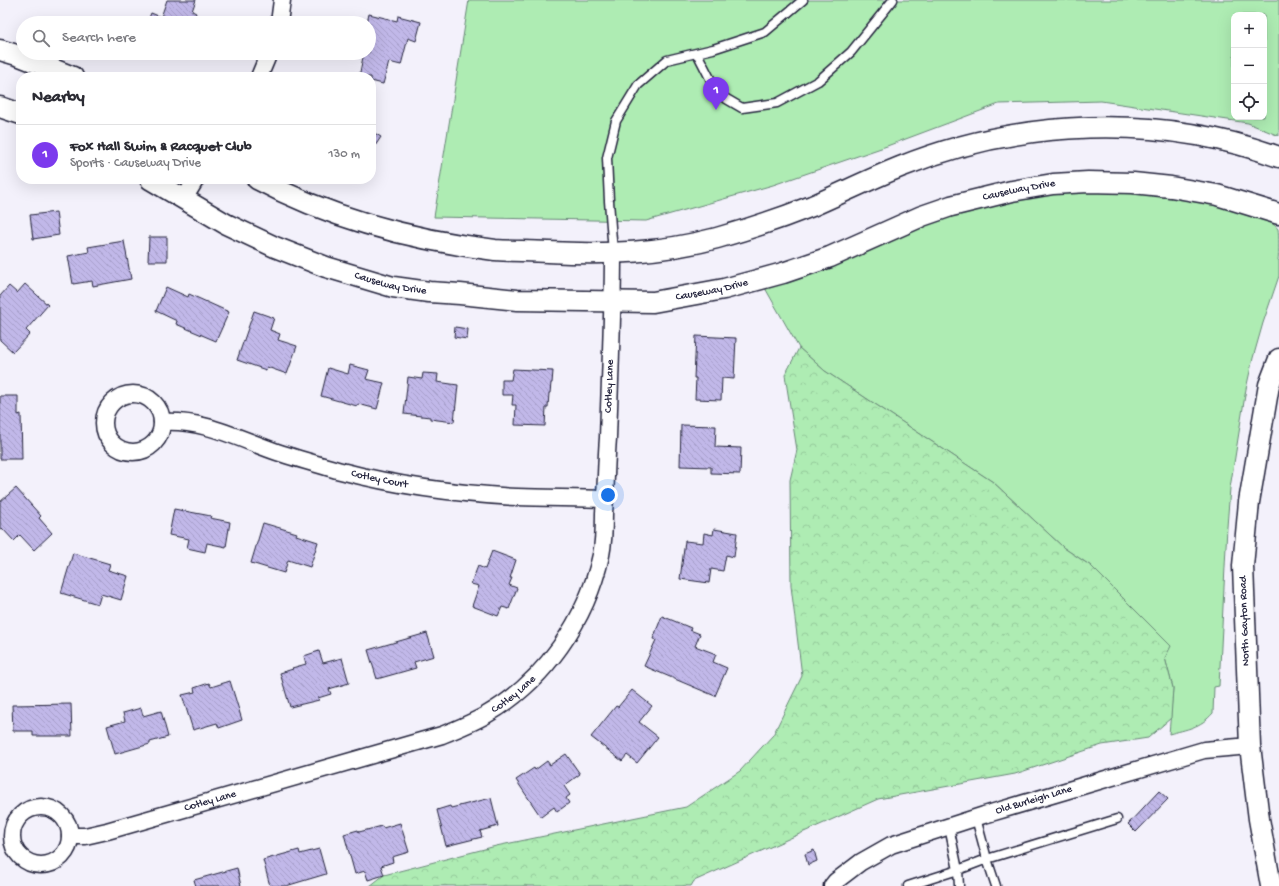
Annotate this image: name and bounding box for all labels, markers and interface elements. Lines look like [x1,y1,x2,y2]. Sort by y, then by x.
map controls [1231,12,1267,120]
button: + [1231,12,1267,48]
search box [16,16,376,60]
icon: search [30,27,52,49]
text: Search here [62,29,136,47]
button: − [1231,48,1267,84]
pin: 1 [703,77,729,110]
button: locate [1231,84,1267,120]
text: Nearby [32,88,85,108]
text: Fox Hall Swim & Racquet Club [70,138,252,156]
text: 1 [42,147,48,162]
text: 130 m [328,147,360,162]
text: Sports · Causeway Drive [70,156,201,171]
street label: Causeway Drive [982,178,1056,204]
street label: Causeway Drive [353,270,428,298]
street label: Causeway Drive [675,277,750,304]
street label: Cotley Lane [603,359,617,413]
street label: Cotley Court [350,468,410,491]
your location [598,485,618,505]
street label: North Gayton Road [1237,574,1253,666]
street label: Cotley Lane [490,673,539,716]
street label: Old Burleigh Lane [994,783,1074,817]
street label: Cotley Lane [183,788,238,815]

